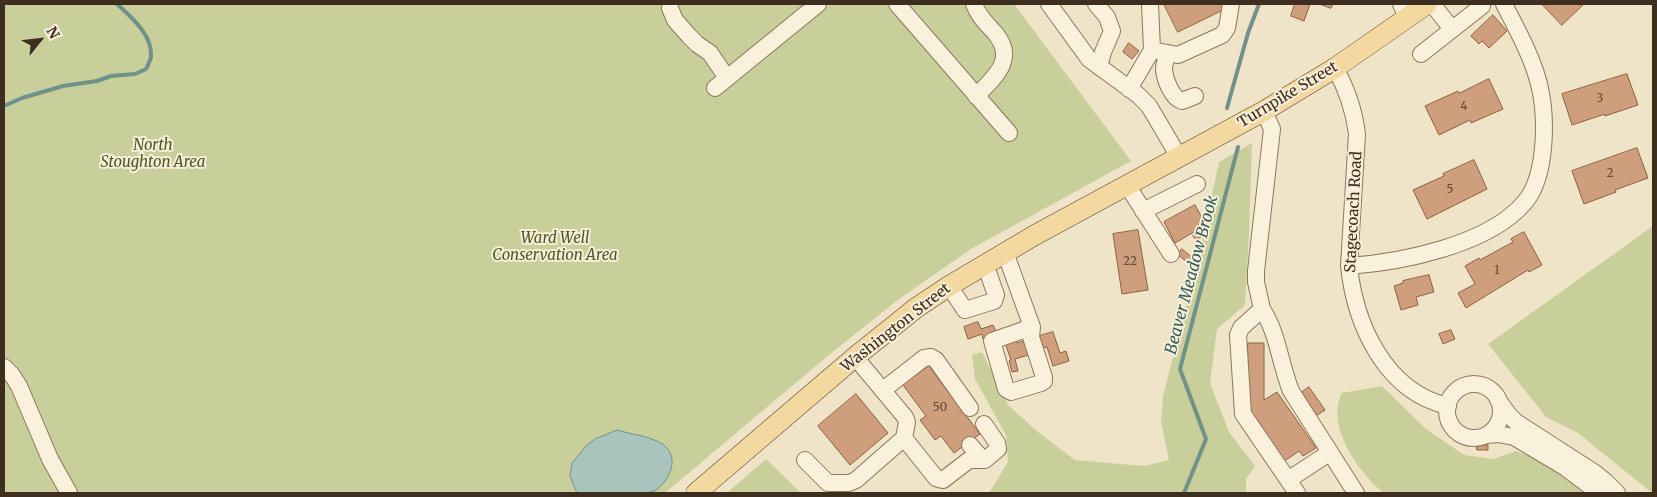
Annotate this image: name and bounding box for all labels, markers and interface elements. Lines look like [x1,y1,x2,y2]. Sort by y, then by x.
north arrow [15,15,65,65]
text: N [43,24,64,42]
street label: Turnpike Street [1235,58,1341,132]
house number: 3 [1597,92,1603,106]
house number: 4 [1460,100,1468,114]
park label: North Stoughton Area [101,137,205,172]
street label: Stagecoach Road [1342,151,1366,273]
house number: 2 [1606,167,1614,181]
house number: 5 [1446,183,1454,197]
water label: Beaver Meadow Brook [1162,194,1222,356]
park label: Ward Well Conservation Area [492,230,618,265]
house number: 22 [1123,255,1137,269]
house number: 1 [1494,264,1500,278]
street label: Washington Street [838,280,954,376]
house number: 50 [933,401,947,415]

